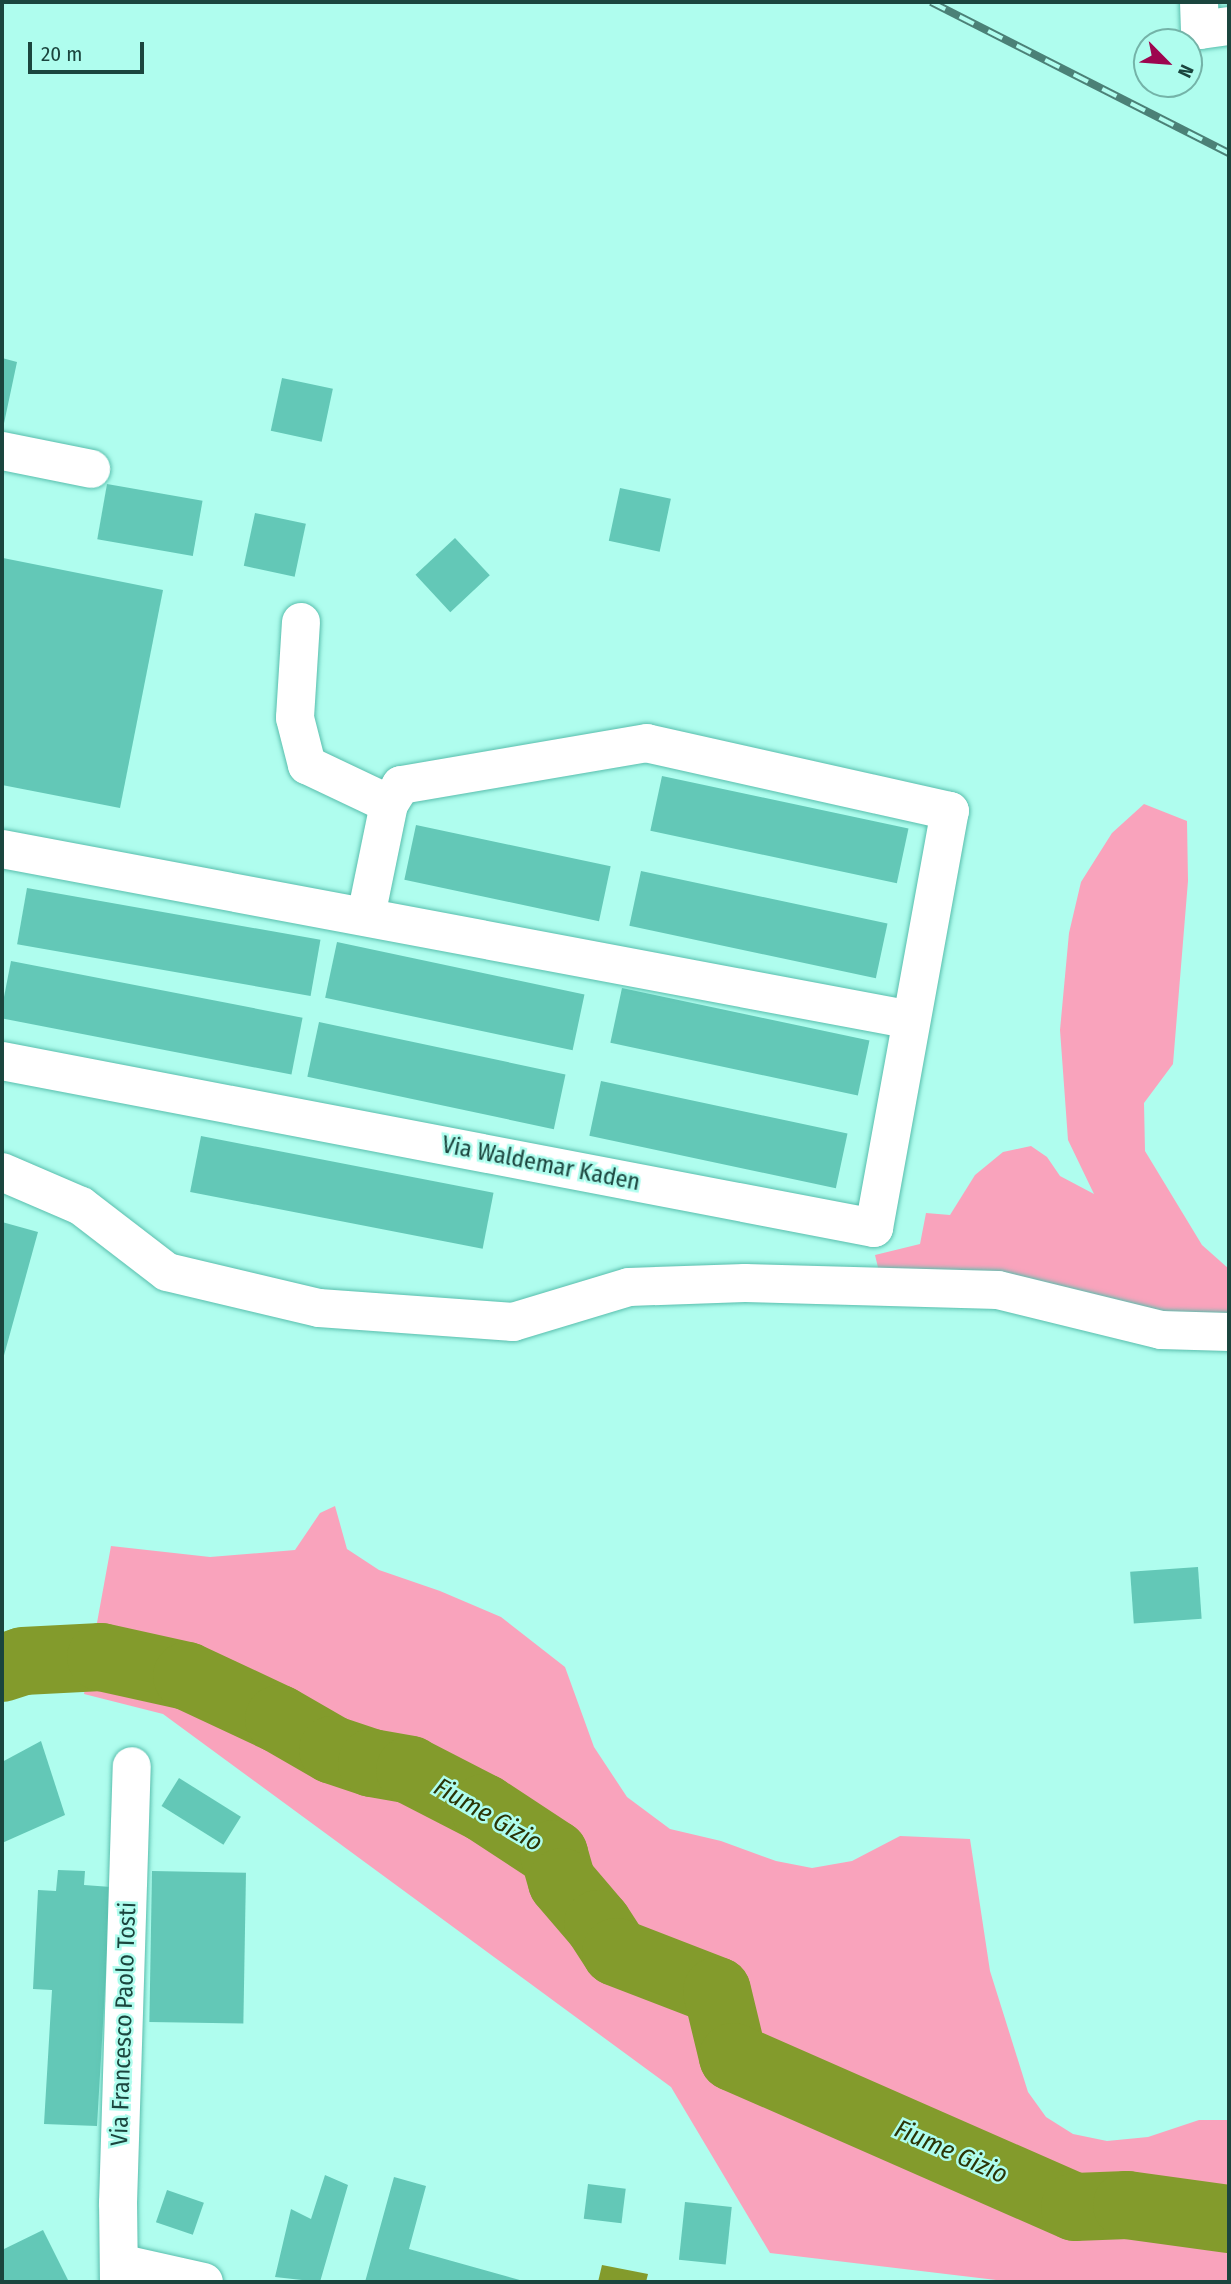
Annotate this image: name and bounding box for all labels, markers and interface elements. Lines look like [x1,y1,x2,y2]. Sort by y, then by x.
scale bar [32,28,147,72]
north arrow [1133,28,1203,98]
text: 20 m [41,41,82,67]
text: N [1173,61,1199,81]
street label: Via Waldemar Kaden [439,1131,643,1197]
water label: Fiume Gizio [428,1771,548,1859]
street label: Via Francesco Paolo Tosti [105,1902,143,2146]
water label: Fiume Gizio [890,2113,1012,2191]

